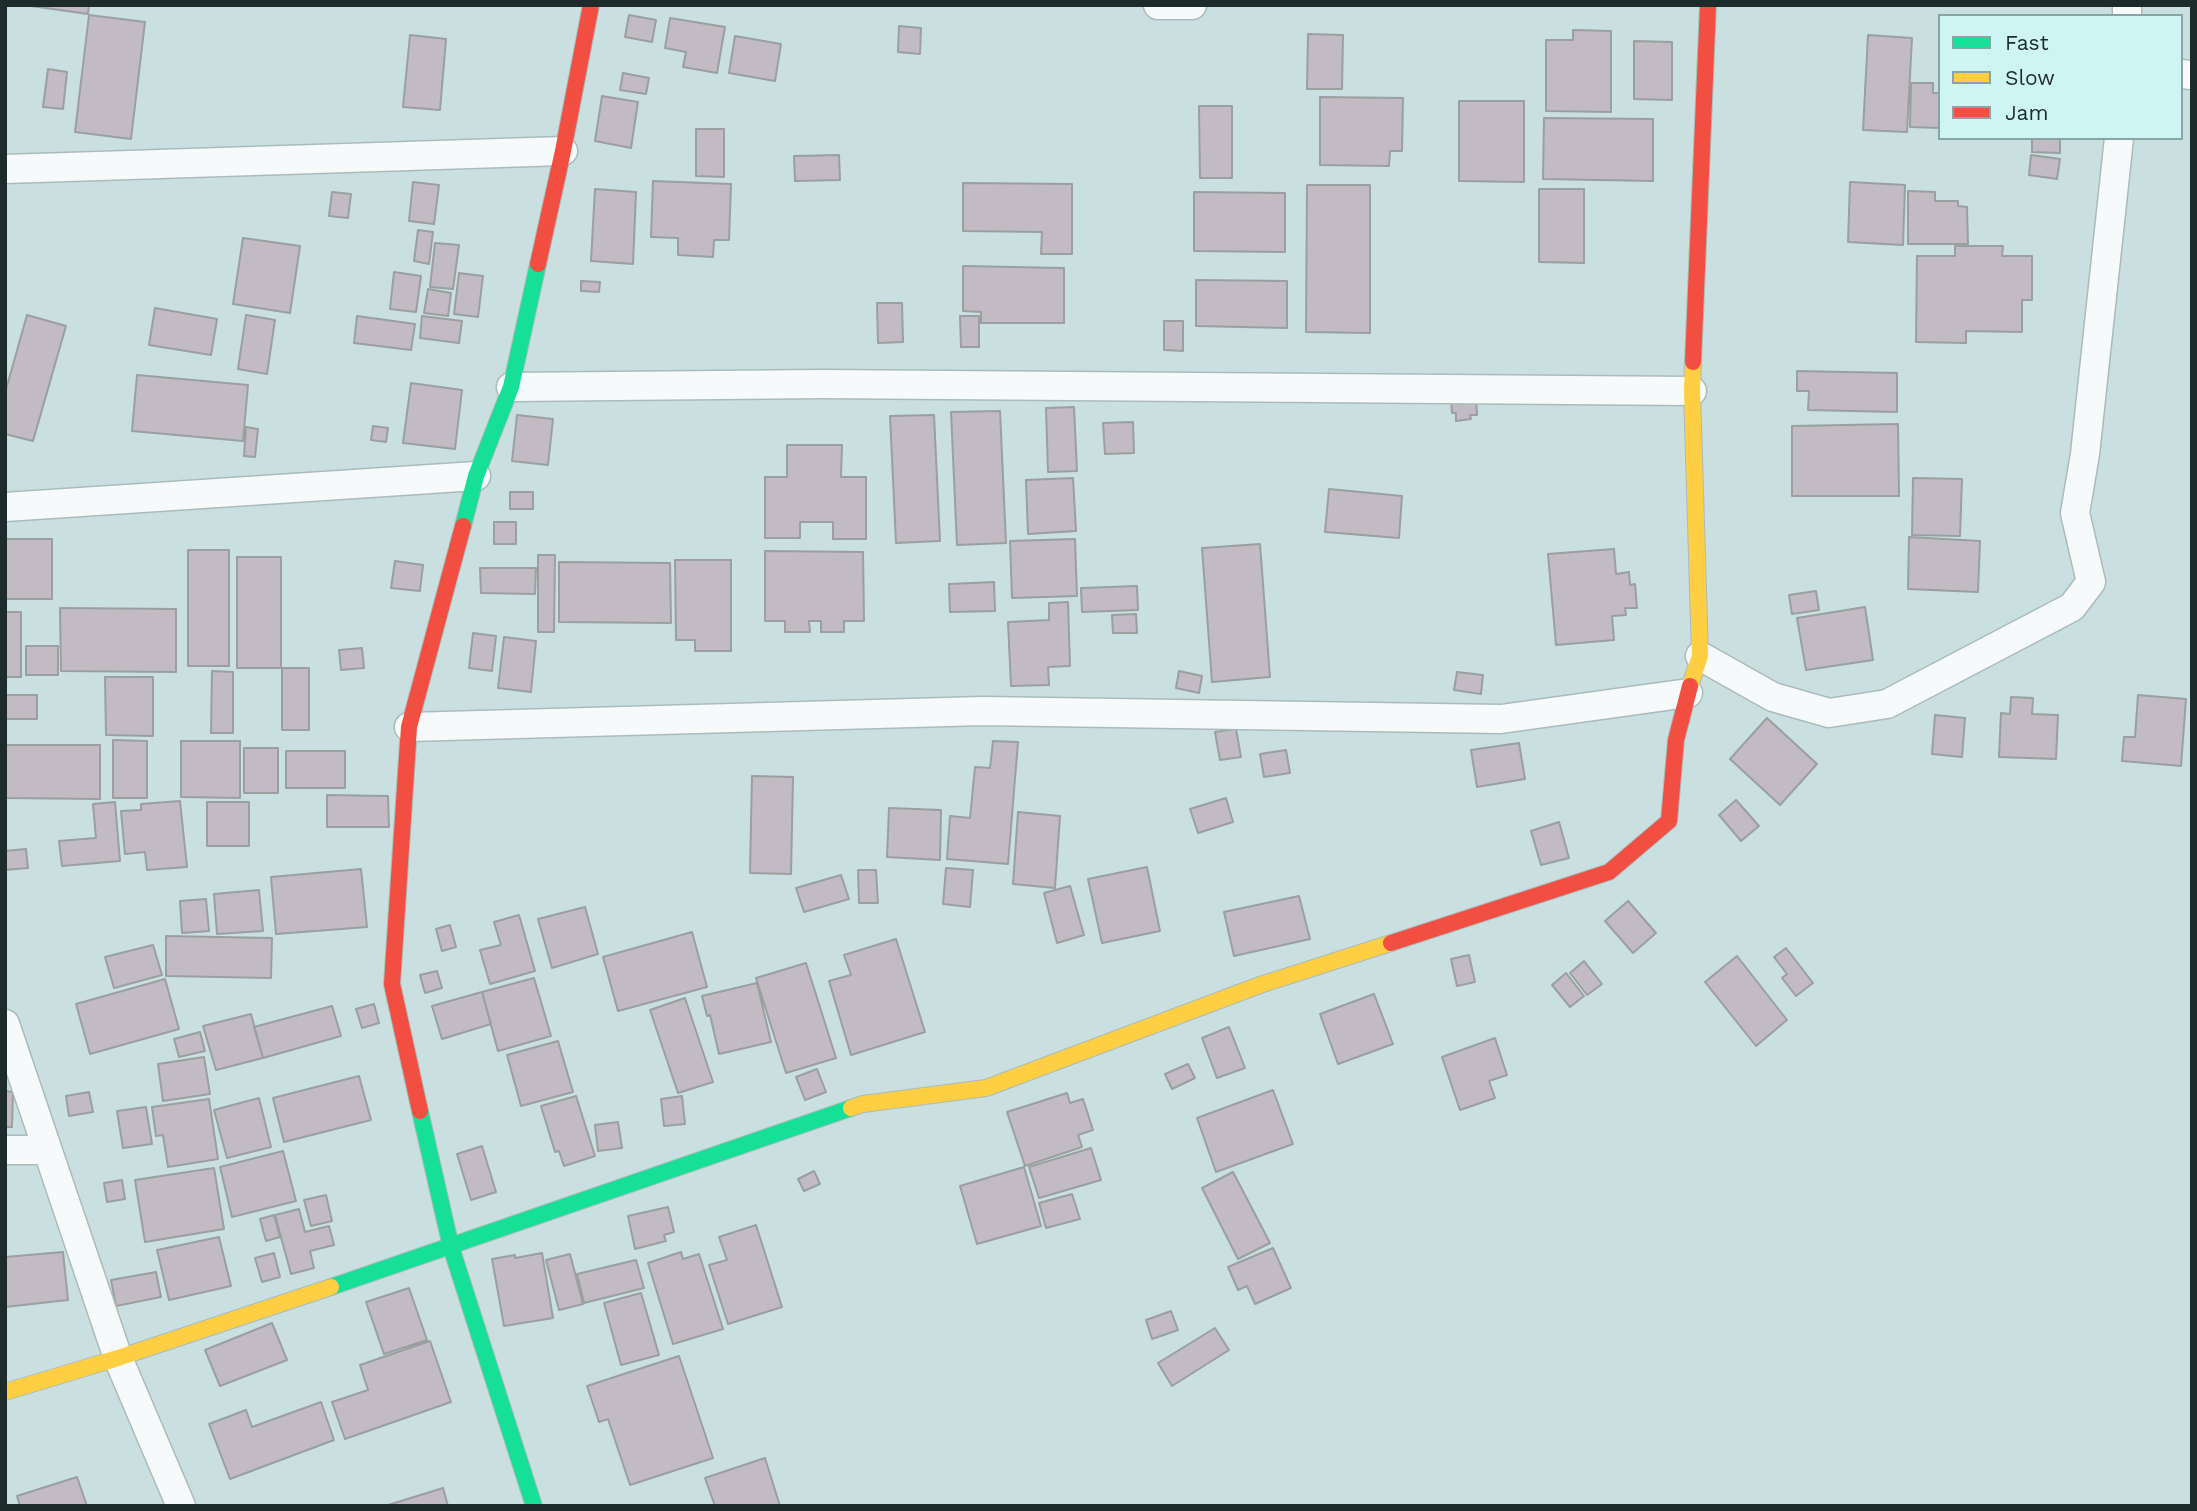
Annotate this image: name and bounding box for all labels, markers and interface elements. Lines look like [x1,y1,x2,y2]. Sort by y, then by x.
legend [1938,14,2183,140]
text: Fast [2005,30,2049,55]
text: Slow [2005,65,2055,90]
text: Jam [2005,100,2048,125]

